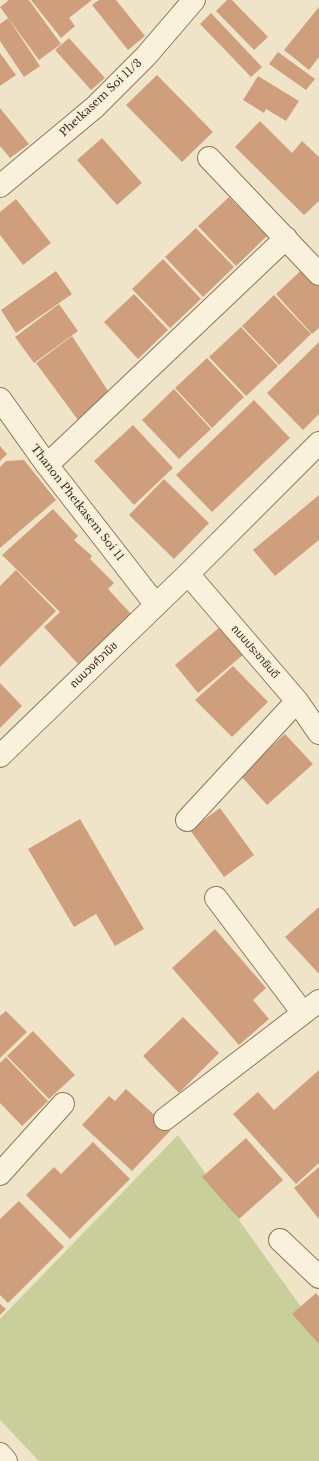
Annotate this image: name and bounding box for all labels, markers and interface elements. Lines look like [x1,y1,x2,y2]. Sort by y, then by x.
street label: Phetkasem Soi 11/3 [57,56,145,140]
street label: Thanon Phetkasem Soi 11 [28,442,126,564]
street label: ถนนประชายินดี [228,623,282,681]
street label: ถนนวงศ์วานิช [67,639,121,691]

